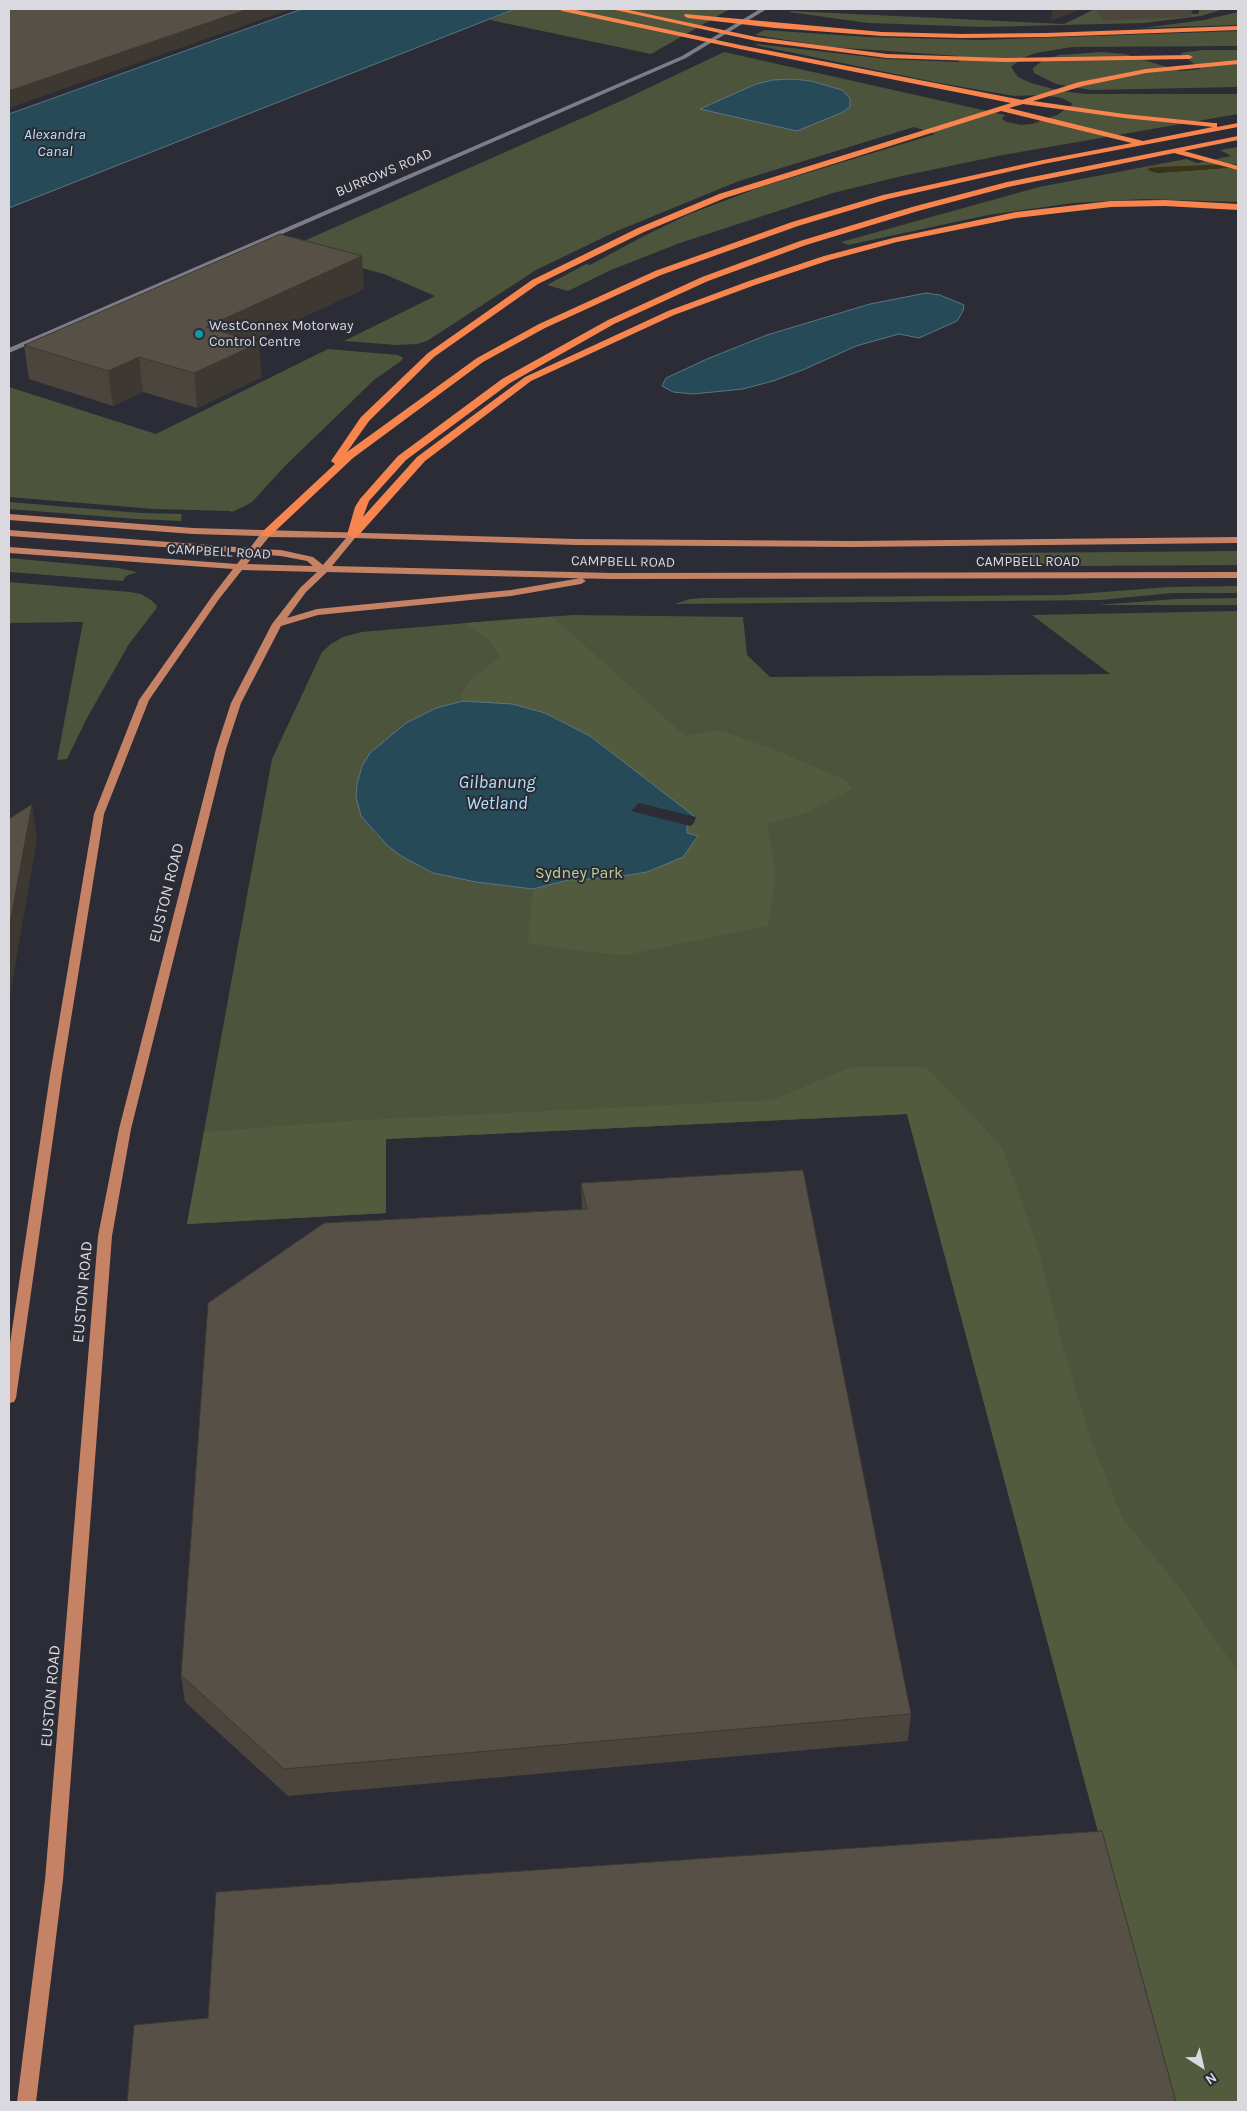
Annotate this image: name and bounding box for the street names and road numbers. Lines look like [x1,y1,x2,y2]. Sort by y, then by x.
street label: BURROWS ROAD [333,145,435,201]
street label: CAMPBELL ROAD [167,541,271,563]
street label: CAMPBELL ROAD [571,553,675,571]
street label: CAMPBELL ROAD [976,554,1080,570]
street label: EUSTON ROAD [145,841,189,945]
street label: EUSTON ROAD [69,1240,97,1344]
street label: EUSTON ROAD [37,1644,65,1748]

